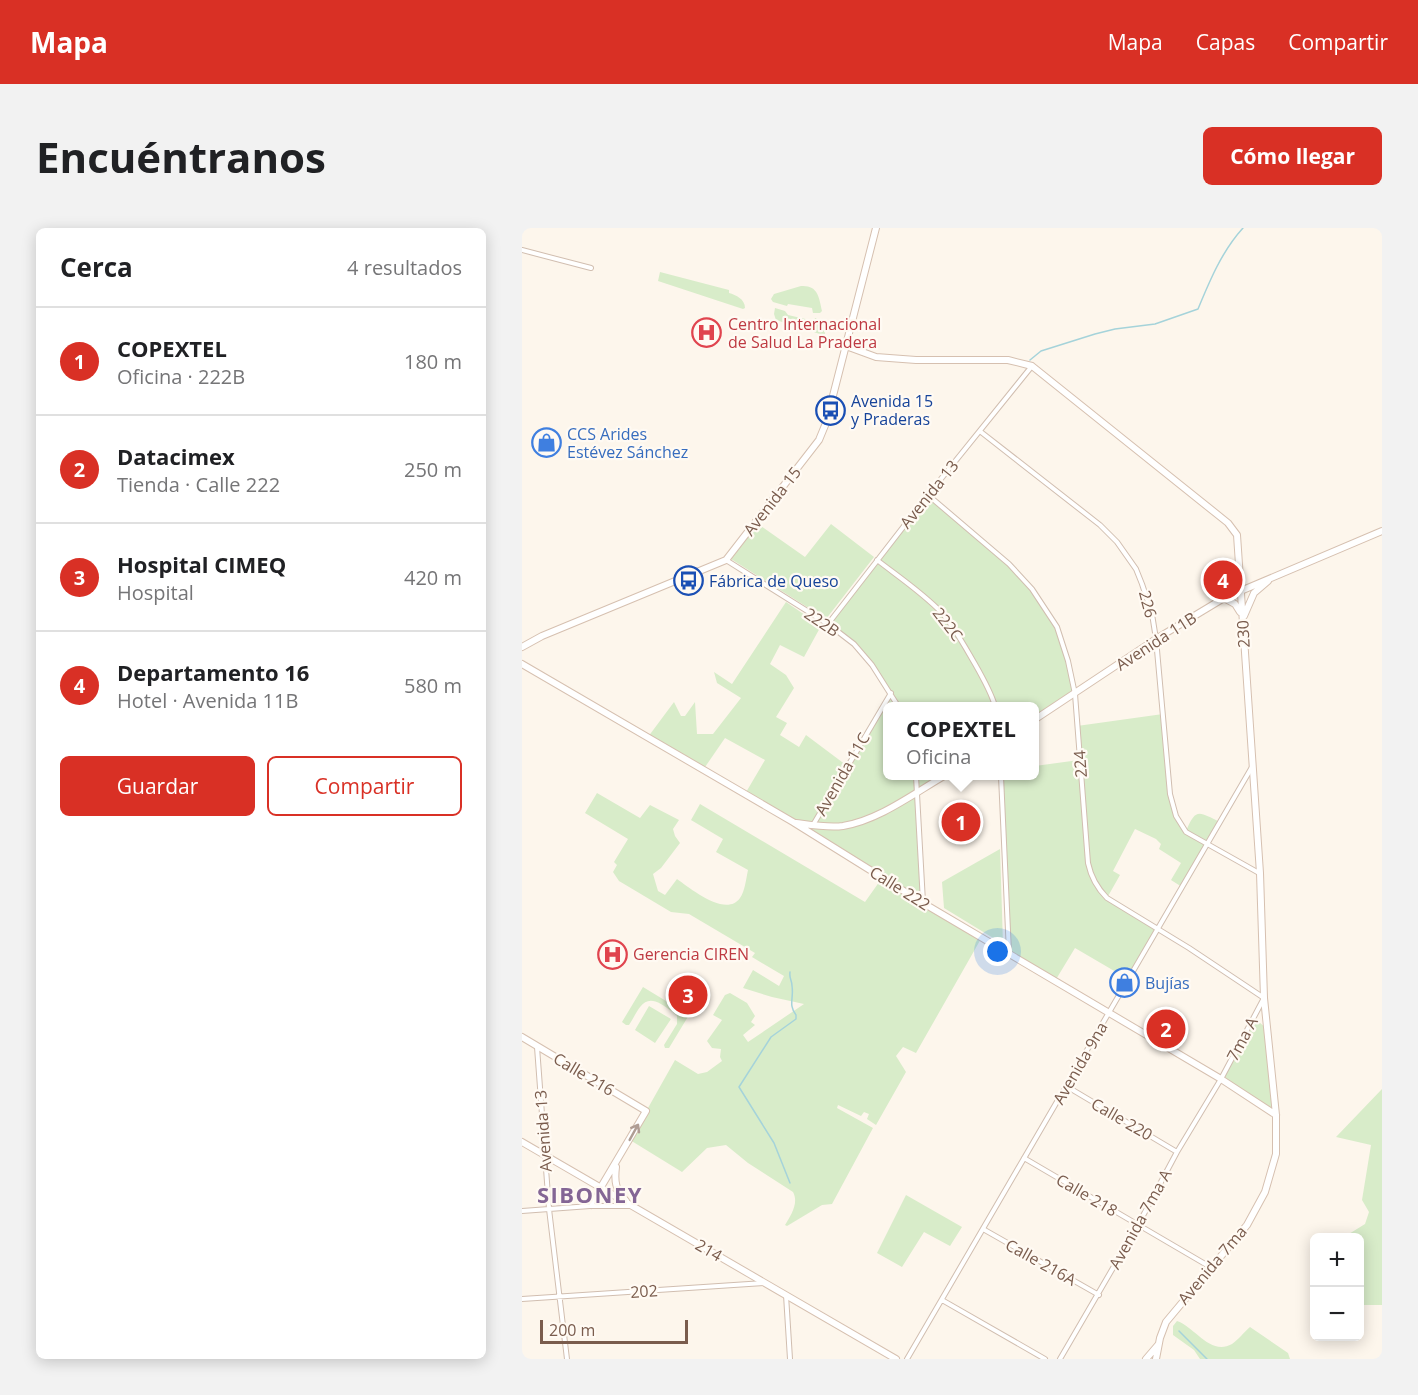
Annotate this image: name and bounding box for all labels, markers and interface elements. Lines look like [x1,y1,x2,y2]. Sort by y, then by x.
text: Mapa [30,23,108,61]
text: Mapa [1108,28,1163,56]
text: Capas [1196,28,1255,56]
text: Compartir [1288,28,1388,56]
button: Cómo llegar [1203,127,1382,185]
text: Encuéntranos [36,128,326,185]
text: Cerca [60,249,133,285]
text: 4 resultados [347,254,462,281]
place label: Centro Internacional de Salud La Pradera [728,313,881,353]
hospital icon: Centro Internacional de Salud La Pradera [691,317,723,349]
text: COPEXTEL [117,333,227,363]
text: 1 [74,348,85,375]
text: 180 m [404,348,462,375]
text: Oficina · 222B [117,363,245,390]
place label: Avenida 15 y Praderas [851,390,933,430]
bus stop icon: Avenida 15 y Praderas [814,394,846,426]
place label: CCS Arides Estévez Sánchez [567,423,688,463]
shop icon: CCS Arides Estévez Sánchez [530,427,562,459]
text: Datacimex [117,441,235,471]
street label: Avenida 13 [895,455,963,533]
text: 2 [74,456,85,483]
text: 250 m [404,456,462,483]
street label: Avenida 15 [738,462,806,540]
text: Tienda · Calle 222 [117,471,280,498]
text: Hospital CIMEQ [117,549,286,579]
pin: 4 [1204,558,1242,602]
text: 3 [74,564,85,591]
text: 420 m [404,564,462,591]
bus stop icon: Fábrica de Queso [672,565,704,597]
place label: Fábrica de Queso [709,570,839,592]
text: Hospital [117,579,194,606]
street label: 226 [1134,588,1162,620]
street label: 222B [800,602,844,642]
street label: 222C [928,602,968,646]
street label: Avenida 11B [1111,607,1201,675]
street label: 230 [1231,620,1255,648]
text: Departamento 16 [117,657,309,687]
text: 4 [74,672,85,699]
text: 580 m [404,672,462,699]
text: Hotel · Avenida 11B [117,687,298,714]
popup [883,702,1039,780]
text: COPEXTEL [906,713,1016,743]
street label: Avenida 11C [809,729,875,819]
text: Oficina [906,743,971,770]
street label: 224 [1068,750,1092,778]
button: Guardar [60,756,255,816]
button: Compartir [267,756,462,816]
pin: 1 [942,800,980,844]
street label: Calle 222 [865,861,935,915]
your location [983,937,1012,966]
hospital icon: Gerencia CIREN [596,938,628,970]
place label: Gerencia CIREN [633,943,749,965]
shop icon: Bujías [1108,967,1140,999]
pin: 3 [668,972,708,1017]
place label: Bujías [1145,972,1190,994]
pin: 2 [1146,1006,1186,1052]
street label: 7ma A [1221,1012,1263,1065]
street label: Avenida 9na [1048,1018,1112,1108]
street label: Calle 216 [549,1047,619,1101]
street label: Avenida 13 [529,1089,557,1173]
street label: Calle 220 [1087,1093,1157,1145]
one-way arrow [629,1123,640,1141]
street label: Avenida 7ma A [1103,1164,1177,1273]
street label: Calle 218 [1052,1169,1122,1221]
district label: SIBONEY [537,1179,643,1209]
street label: Avenida 7ma [1173,1221,1251,1309]
map controls [1310,1233,1364,1341]
button: + [1310,1233,1364,1287]
street label: 214 [692,1234,726,1266]
street label: Calle 216A [1002,1234,1081,1291]
street label: 202 [630,1279,658,1303]
button: − [1310,1287,1364,1341]
scale bar [540,1317,688,1344]
text: 200 m [549,1319,595,1341]

